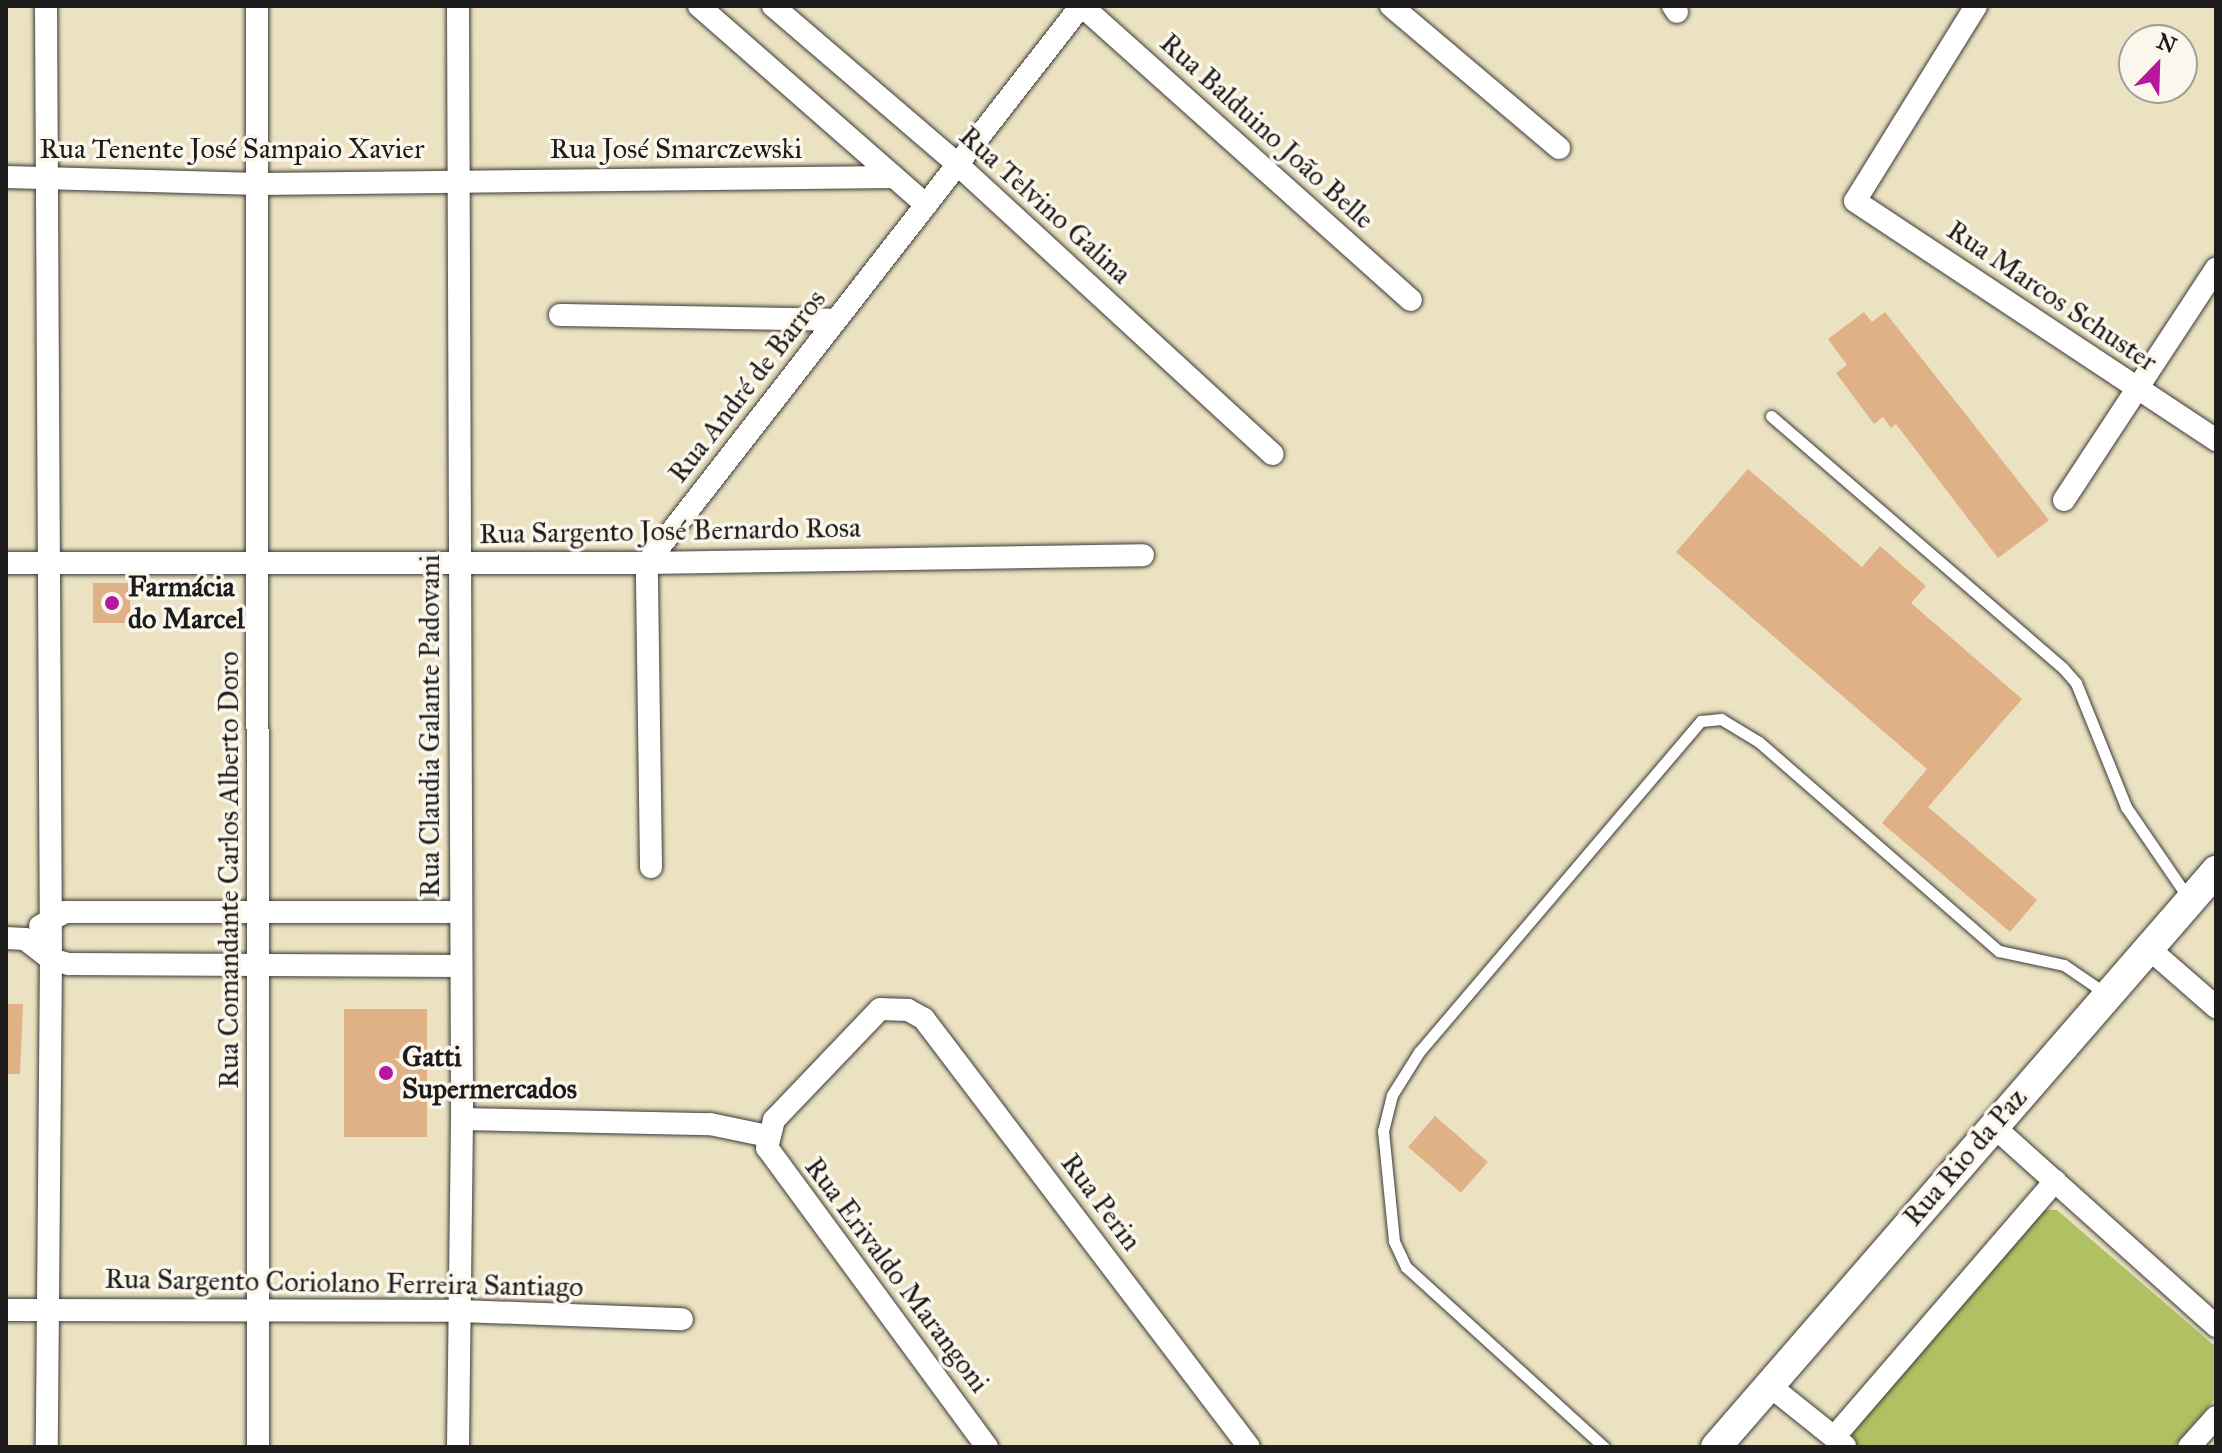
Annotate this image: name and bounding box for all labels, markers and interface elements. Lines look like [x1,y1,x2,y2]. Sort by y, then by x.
north arrow [2118,24,2198,104]
street label: Rua Balduino João Belle [1153,26,1381,236]
text: N [2153,27,2181,59]
street label: Rua Telvino Galina [952,119,1138,291]
street label: Rua Tenente José Sampaio Xavier [40,132,424,166]
street label: Rua José Smarczewski [550,132,802,166]
street label: Rua Marcos Schuster [1941,213,2163,379]
street label: Rua André de Barros [661,283,833,489]
street label: Rua Sargento José Bernardo Rosa [479,511,861,551]
street label: Rua Claudia Galante Padovani [413,554,447,898]
place label: Farmácia do Marcel [128,570,245,636]
marker: Farmácia do Marcel [103,594,121,612]
street label: Rua Comandante Carlos Alberto Doro [212,651,246,1089]
place label: Gatti Supermercados [402,1040,577,1106]
marker: Gatti Supermercados [377,1064,395,1082]
street label: Rua Rio da Paz [1896,1081,2034,1233]
street label: Rua Perin [1054,1147,1148,1257]
street label: Rua Erivaldo Marangoni [798,1151,996,1399]
street label: Rua Sargento Coriolano Ferreira Santiago [104,1262,584,1304]

